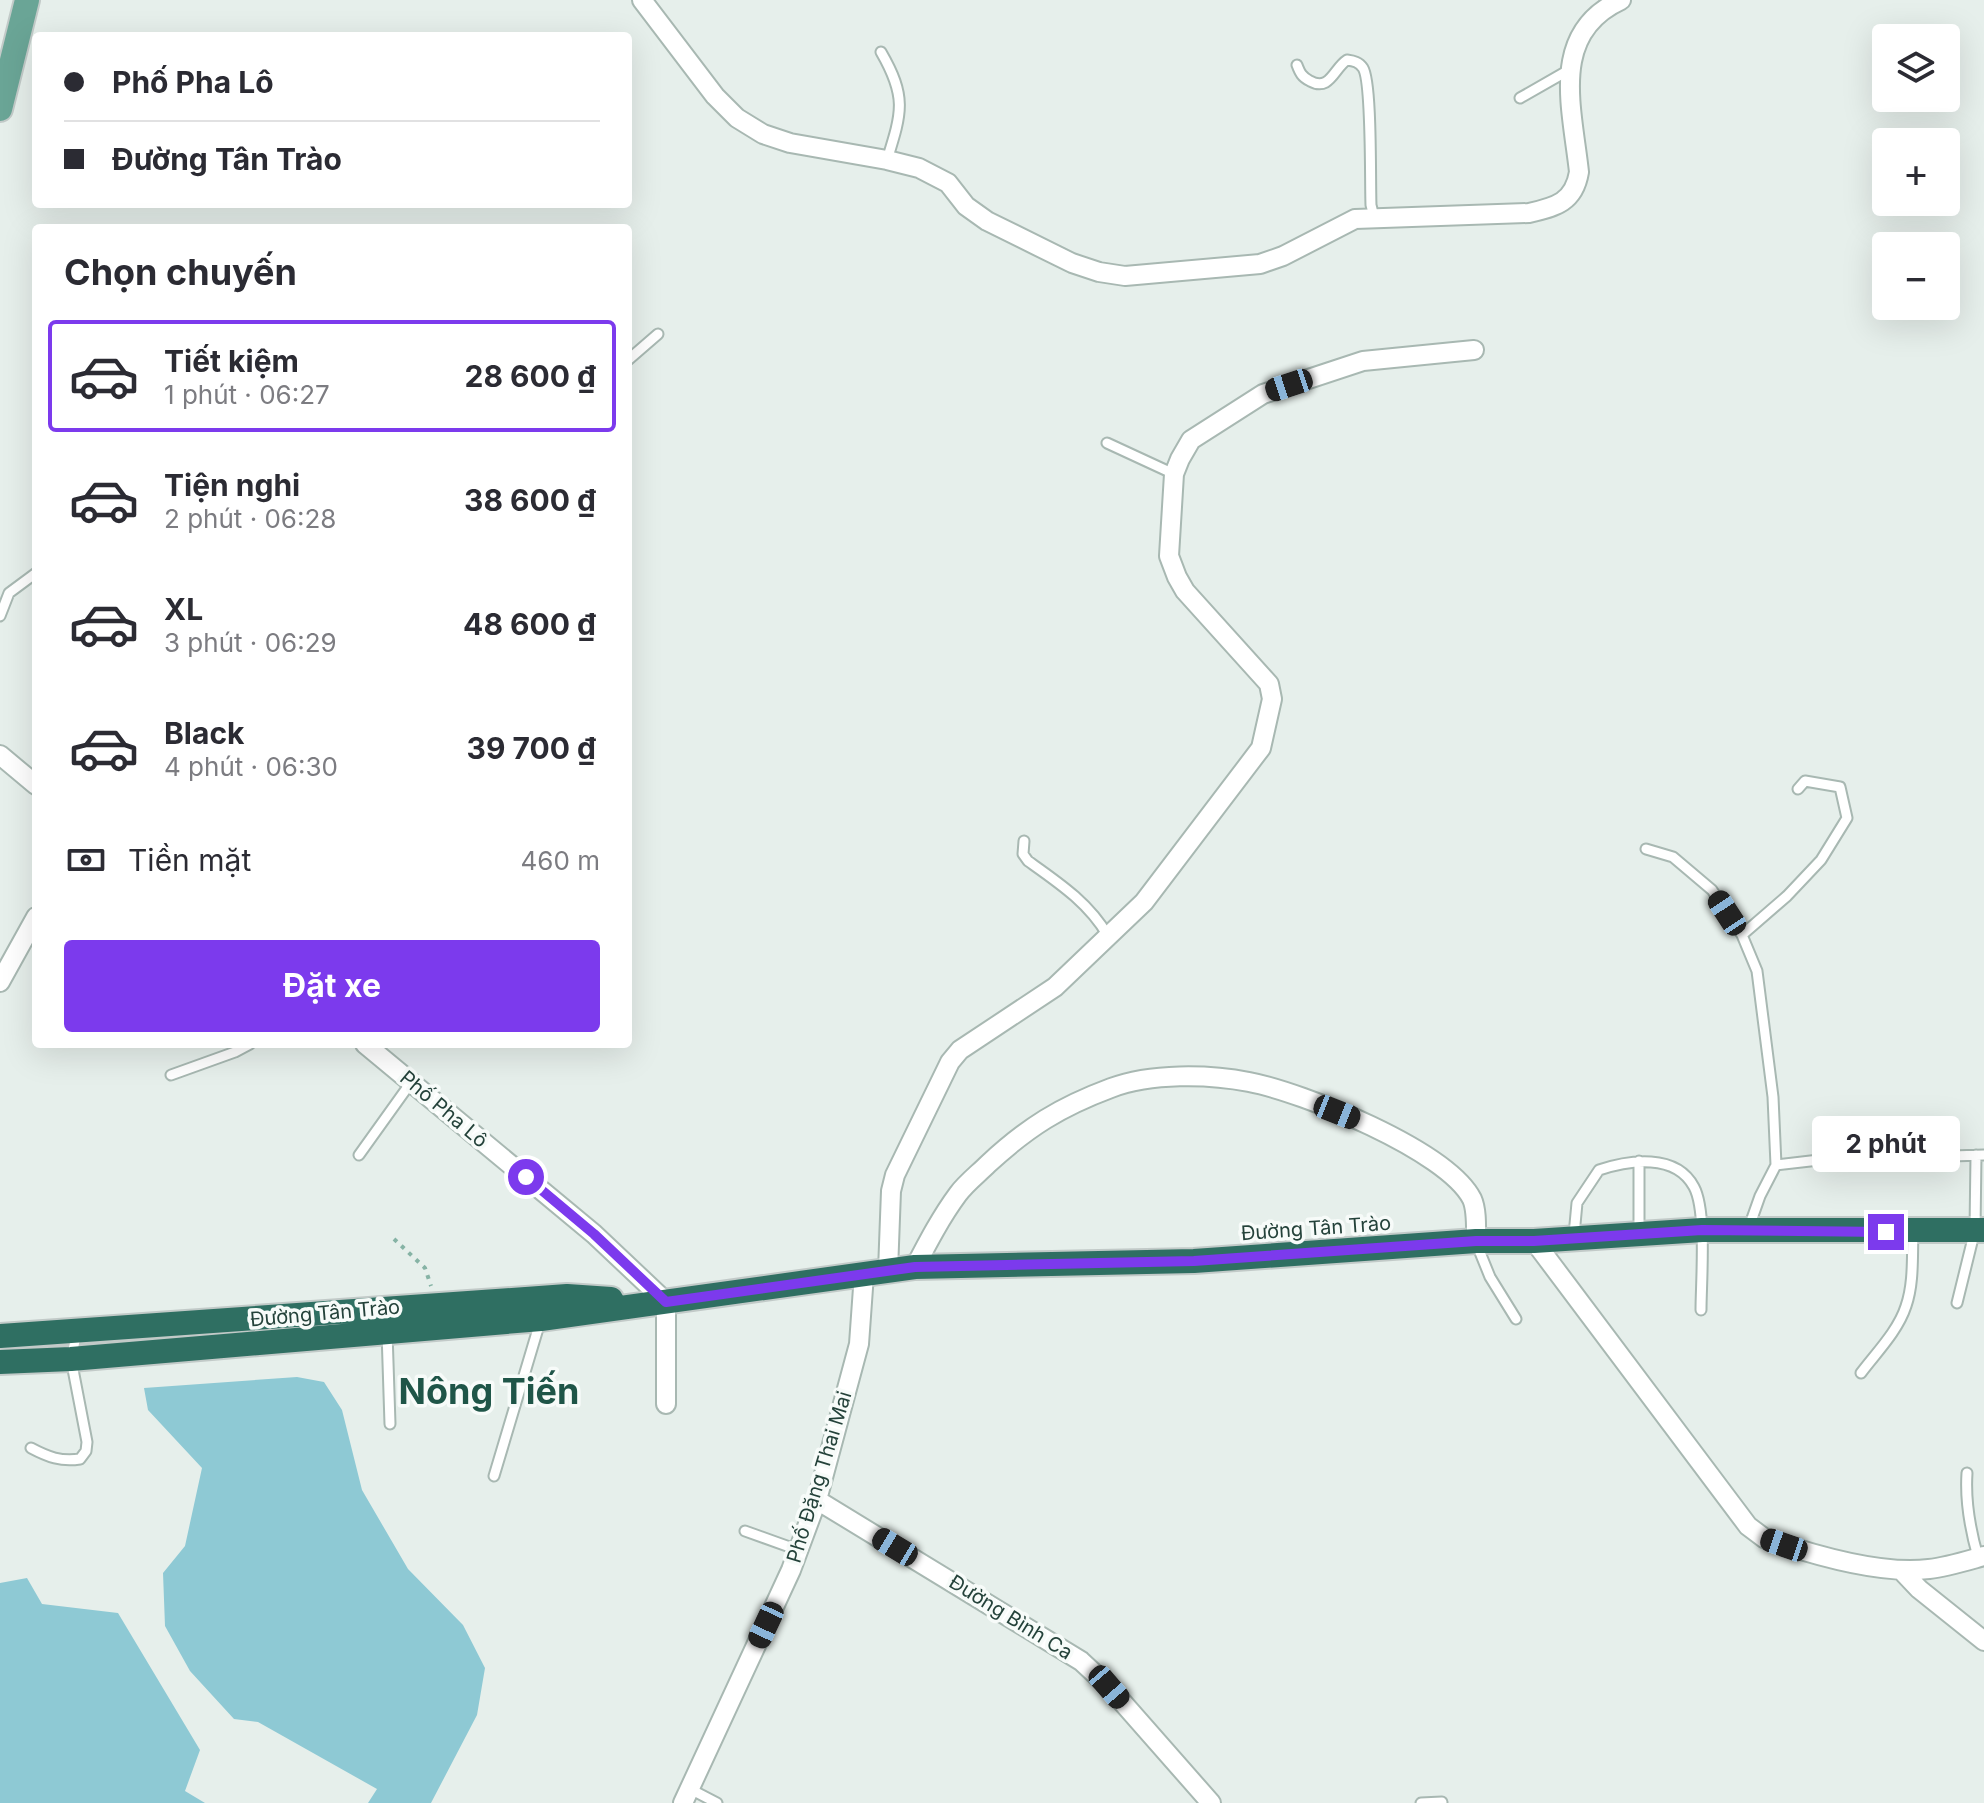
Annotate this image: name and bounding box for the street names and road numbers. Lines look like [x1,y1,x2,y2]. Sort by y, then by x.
street label: Phố Pha Lô [395,1065,493,1153]
street label: Đường Tân Trào [1240,1211,1392,1245]
street label: Đường Tân Trào [249,1294,401,1332]
street label: Phố Đặng Thai Mai [781,1388,857,1566]
street label: Đường Bình Ca [945,1570,1077,1664]

